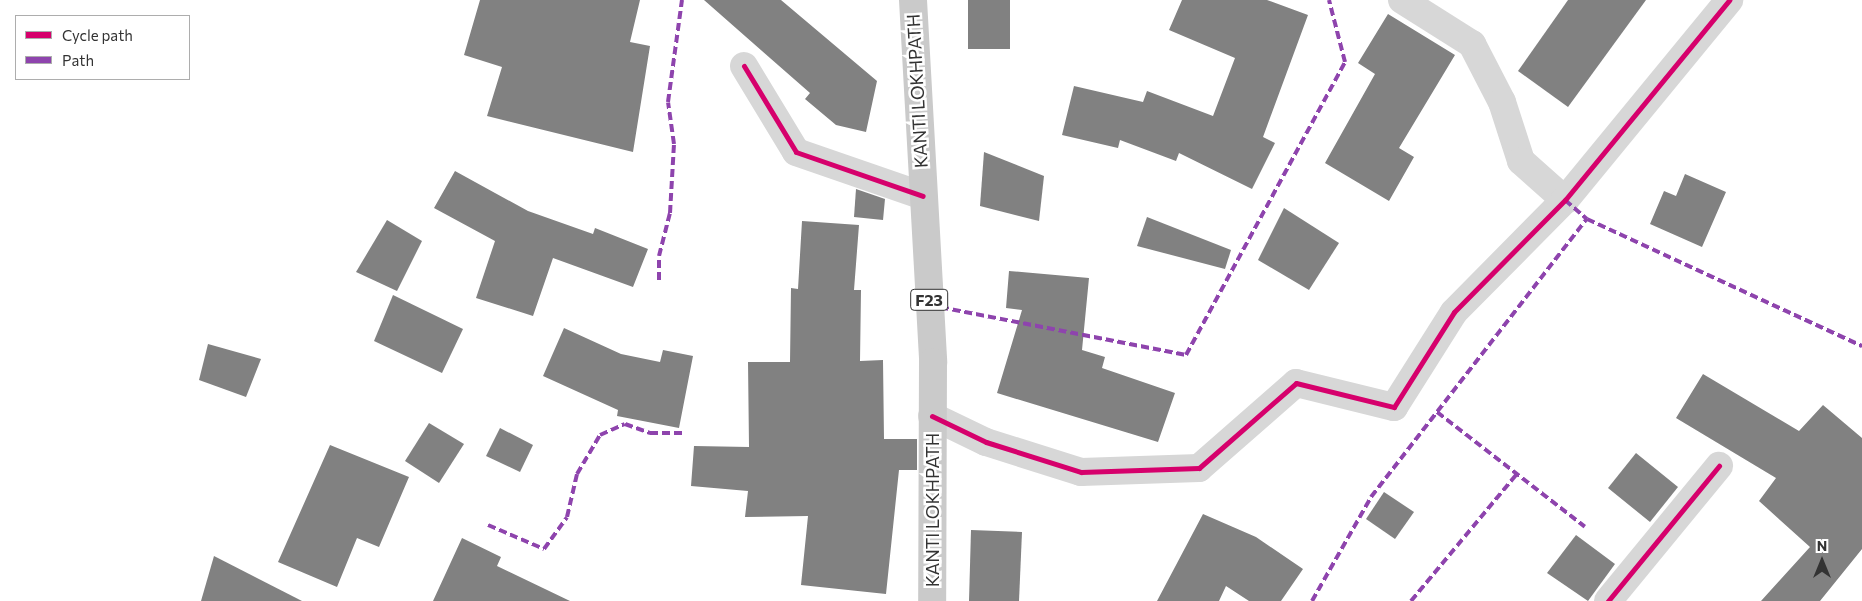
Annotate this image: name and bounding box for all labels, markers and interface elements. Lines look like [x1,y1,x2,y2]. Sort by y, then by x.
street label: KANTI LOKHPATH [902,13,932,169]
legend [15,15,190,80]
text: Cycle path [62,26,133,44]
text: Path [62,51,94,69]
road number: F23 [909,286,949,314]
street label: KANTI LOKHPATH [921,433,943,587]
north arrow [1797,536,1847,586]
text: N [1817,537,1827,554]

